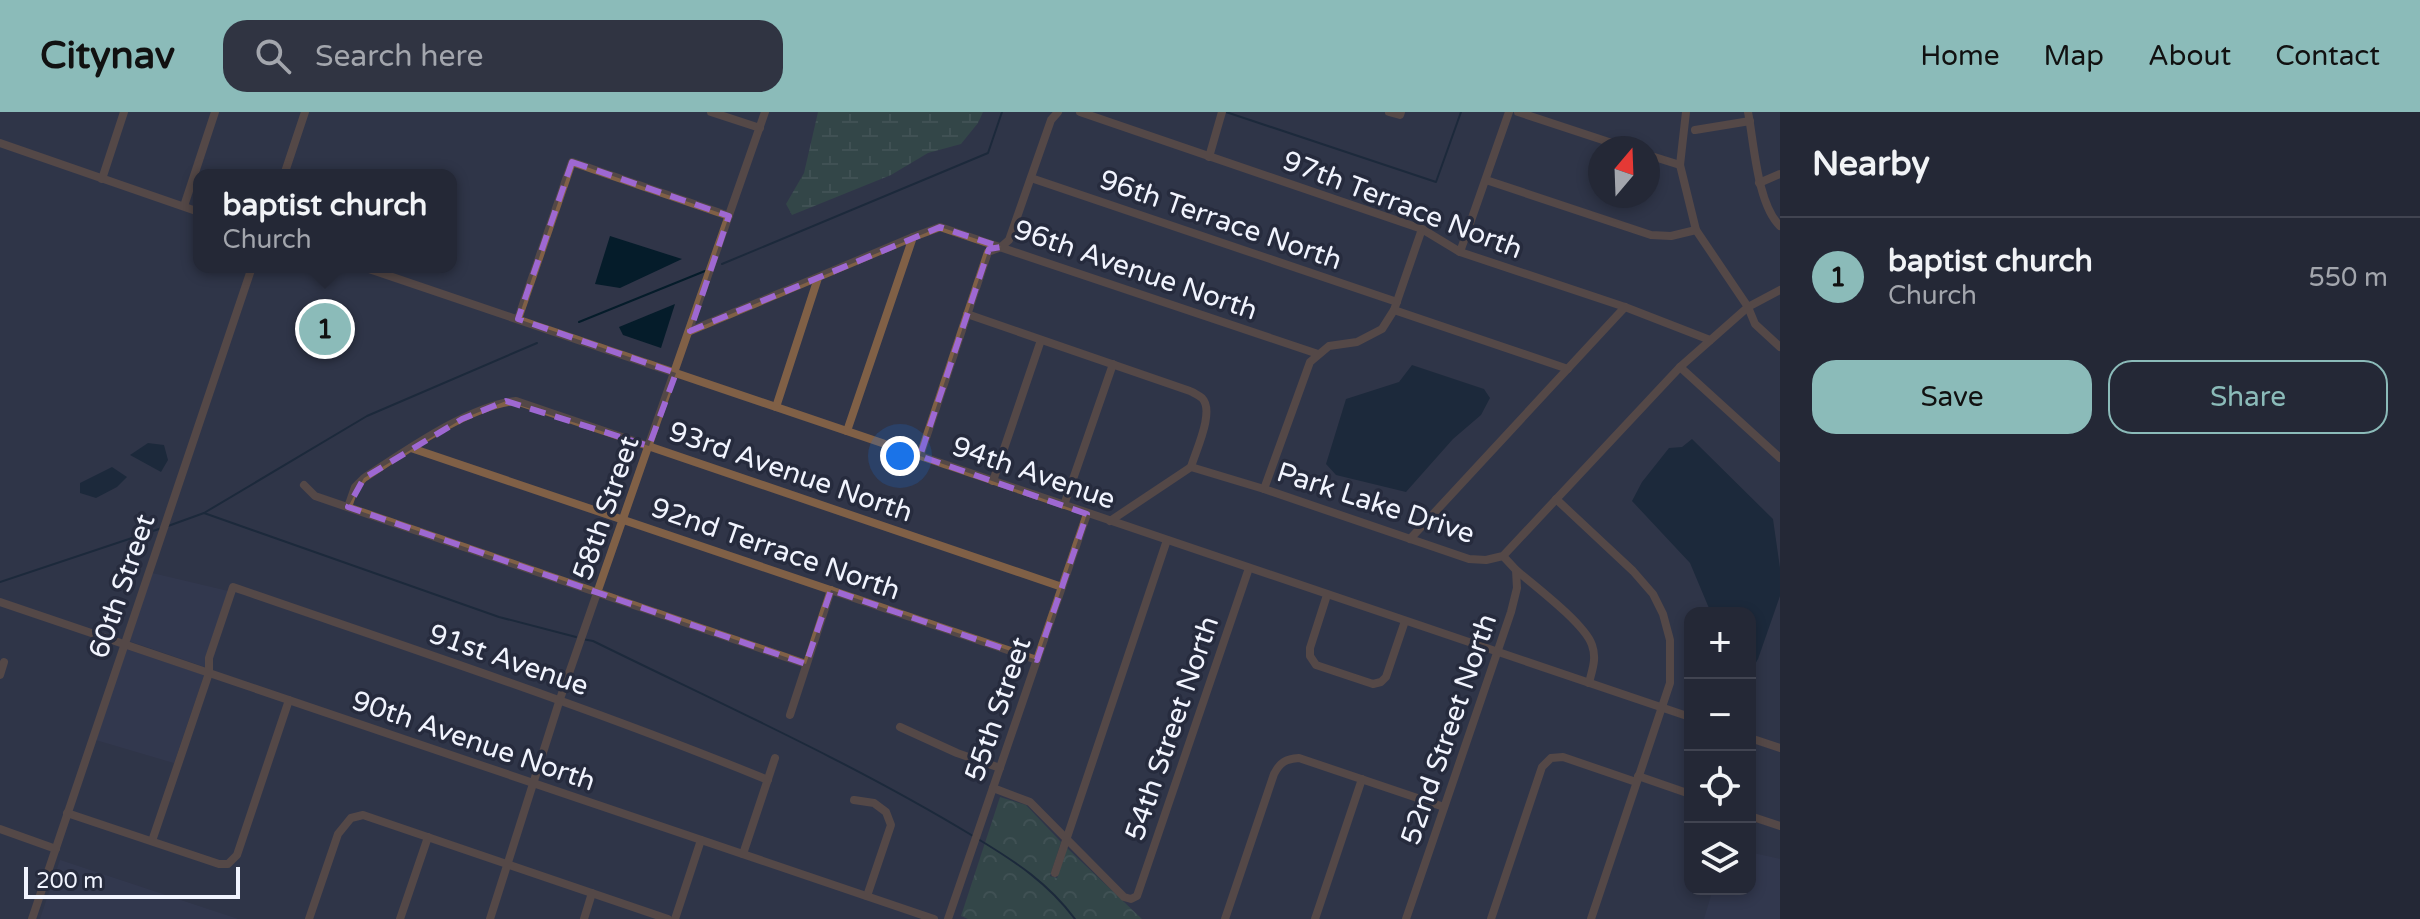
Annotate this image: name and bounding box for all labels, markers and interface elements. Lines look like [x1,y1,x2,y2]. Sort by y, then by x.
search box [223,20,783,92]
text: Citynav [40,33,175,79]
icon: search [251,34,295,78]
text: Search here [315,38,484,75]
text: Home [1920,39,2000,73]
text: Map [2044,39,2104,73]
text: About [2148,39,2231,73]
text: Contact [2275,39,2380,73]
north arrow [1588,136,1660,208]
street label: 97th Terrace North [1278,144,1527,266]
text: Nearby [1812,144,1930,185]
street label: 96th Terrace North [1095,163,1346,277]
popup [193,169,457,273]
text: baptist church [223,187,427,224]
street label: 96th Avenue North [1009,212,1262,328]
text: Church [223,224,312,255]
text: baptist church [1888,243,2093,280]
text: 1 [1830,262,1846,293]
text: 550 m [2308,262,2388,293]
text: Church [1888,280,1977,311]
pin: 1 [299,299,351,359]
button: Save [1812,360,2092,434]
button: Share [2108,360,2388,434]
street label: 93rd Avenue North [664,414,917,530]
street label: 94th Avenue [948,429,1120,517]
street label: 58th Street [565,431,647,585]
your location [880,436,920,476]
street label: Park Lake Drive [1272,455,1479,551]
street label: 92nd Terrace North [647,490,905,608]
street label: 60th Street [81,509,163,663]
map controls [1684,607,1756,895]
button: + [1684,607,1756,679]
street label: 52nd Street North [1393,609,1504,849]
street label: 54th Street North [1118,612,1226,845]
street label: 91st Avenue [424,617,593,703]
street label: 55th Street [957,632,1039,786]
button: − [1684,679,1756,751]
street label: 90th Avenue North [347,683,600,799]
button: locate [1684,751,1756,823]
button: layers [1684,823,1756,895]
scale bar [24,863,240,899]
text: 200 m [36,868,103,894]

